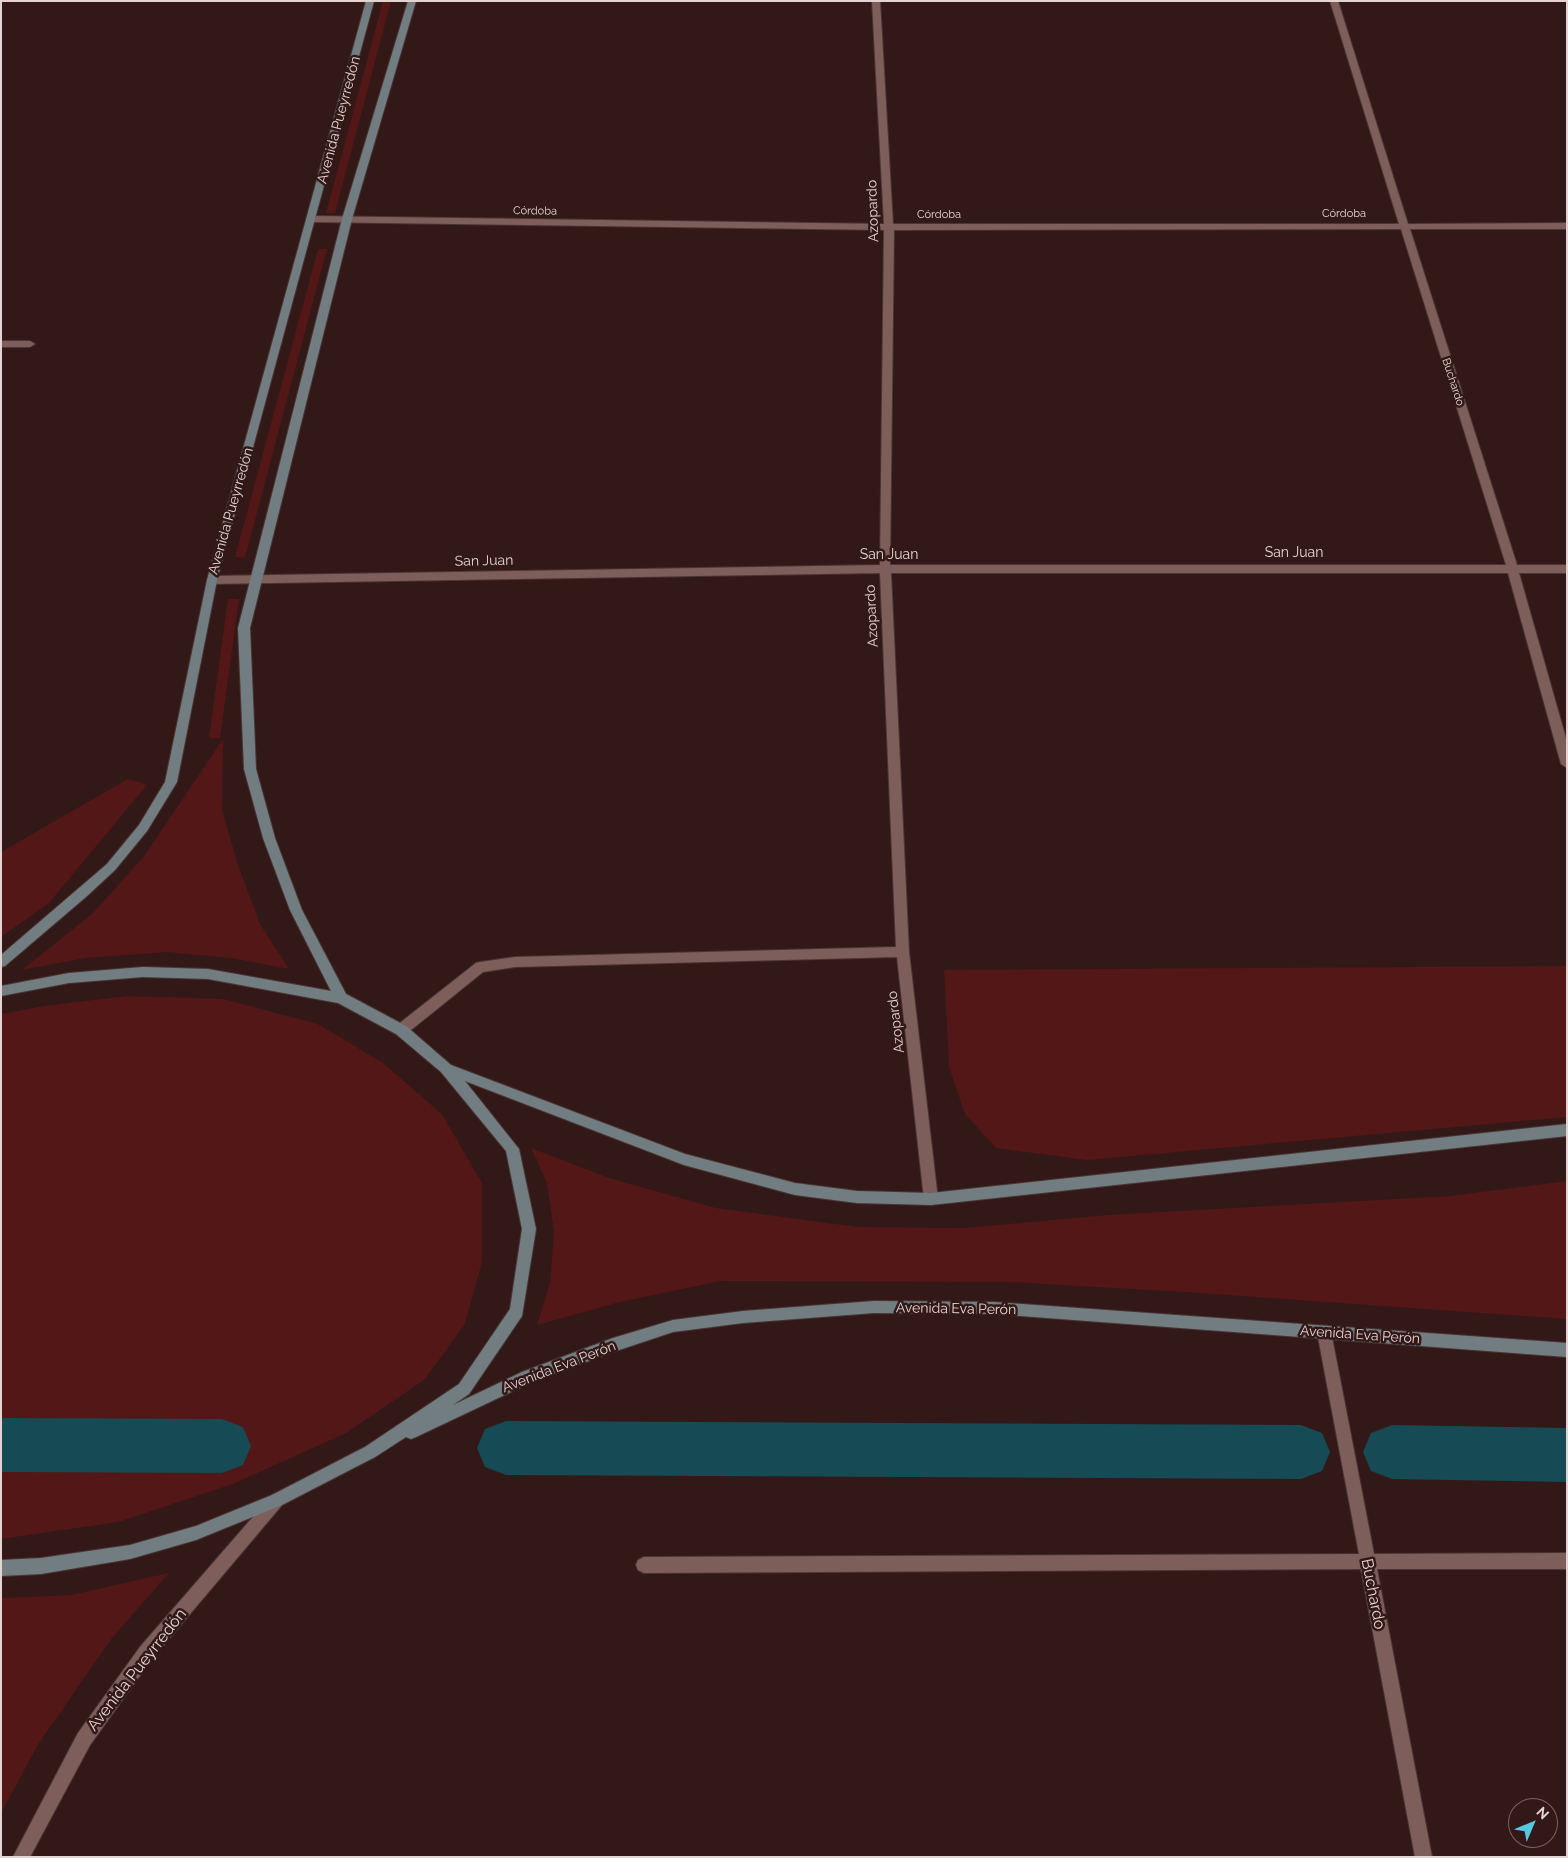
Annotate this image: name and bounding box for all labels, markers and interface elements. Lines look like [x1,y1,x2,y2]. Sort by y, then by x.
street label: Avenida Pueyrredón [314,54,364,186]
street label: Azopardo [864,179,882,243]
street label: Córdoba [513,204,557,218]
street label: Córdoba [1322,207,1366,221]
street label: Córdoba [917,208,961,222]
street label: Buchardo [1439,356,1467,408]
street label: Avenida Pueyrredón [205,446,257,576]
street label: San Juan [1265,545,1323,561]
street label: San Juan [860,547,918,563]
street label: San Juan [455,552,513,570]
street label: Azopardo [862,584,882,648]
street label: Azopardo [884,990,908,1054]
street label: Avenida Eva Perón [896,1300,1016,1318]
street label: Avenida Eva Perón [1299,1322,1421,1348]
street label: Avenida Eva Perón [500,1338,618,1396]
street label: Buchardo [1357,1557,1389,1631]
street label: Avenida Pueyrredón [83,1605,191,1735]
north arrow [1508,1798,1558,1848]
text: N [1533,1804,1552,1823]

